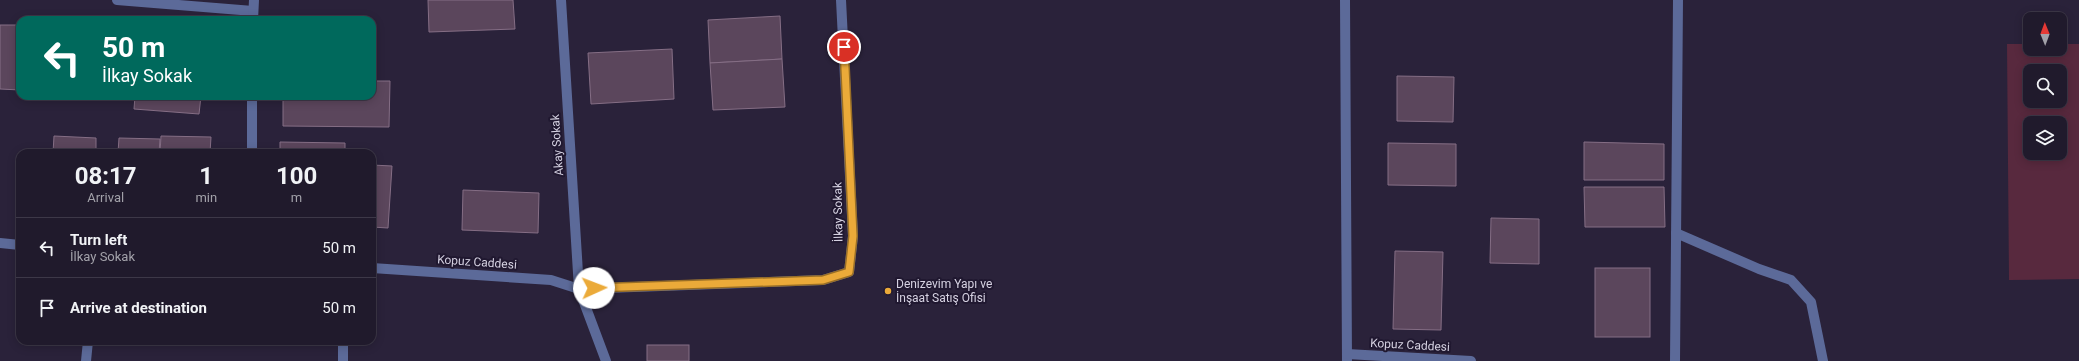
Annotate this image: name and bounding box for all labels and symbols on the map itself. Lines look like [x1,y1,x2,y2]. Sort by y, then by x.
north arrow [2023,12,2067,56]
pin [827,30,861,64]
street label: Akay Sokak [548,113,566,176]
street label: İlkay Sokak [829,181,846,242]
street label: Kopuz Caddesi [437,252,517,272]
position arrow [573,267,615,309]
place label: Denizevim Yapı ve İnşaat Satış Ofisi [896,277,992,305]
marker: Denizevim Yapı ve İnşaat Satış Ofisi [883,286,893,296]
street label: Kopuz Caddesi [1370,336,1450,354]

